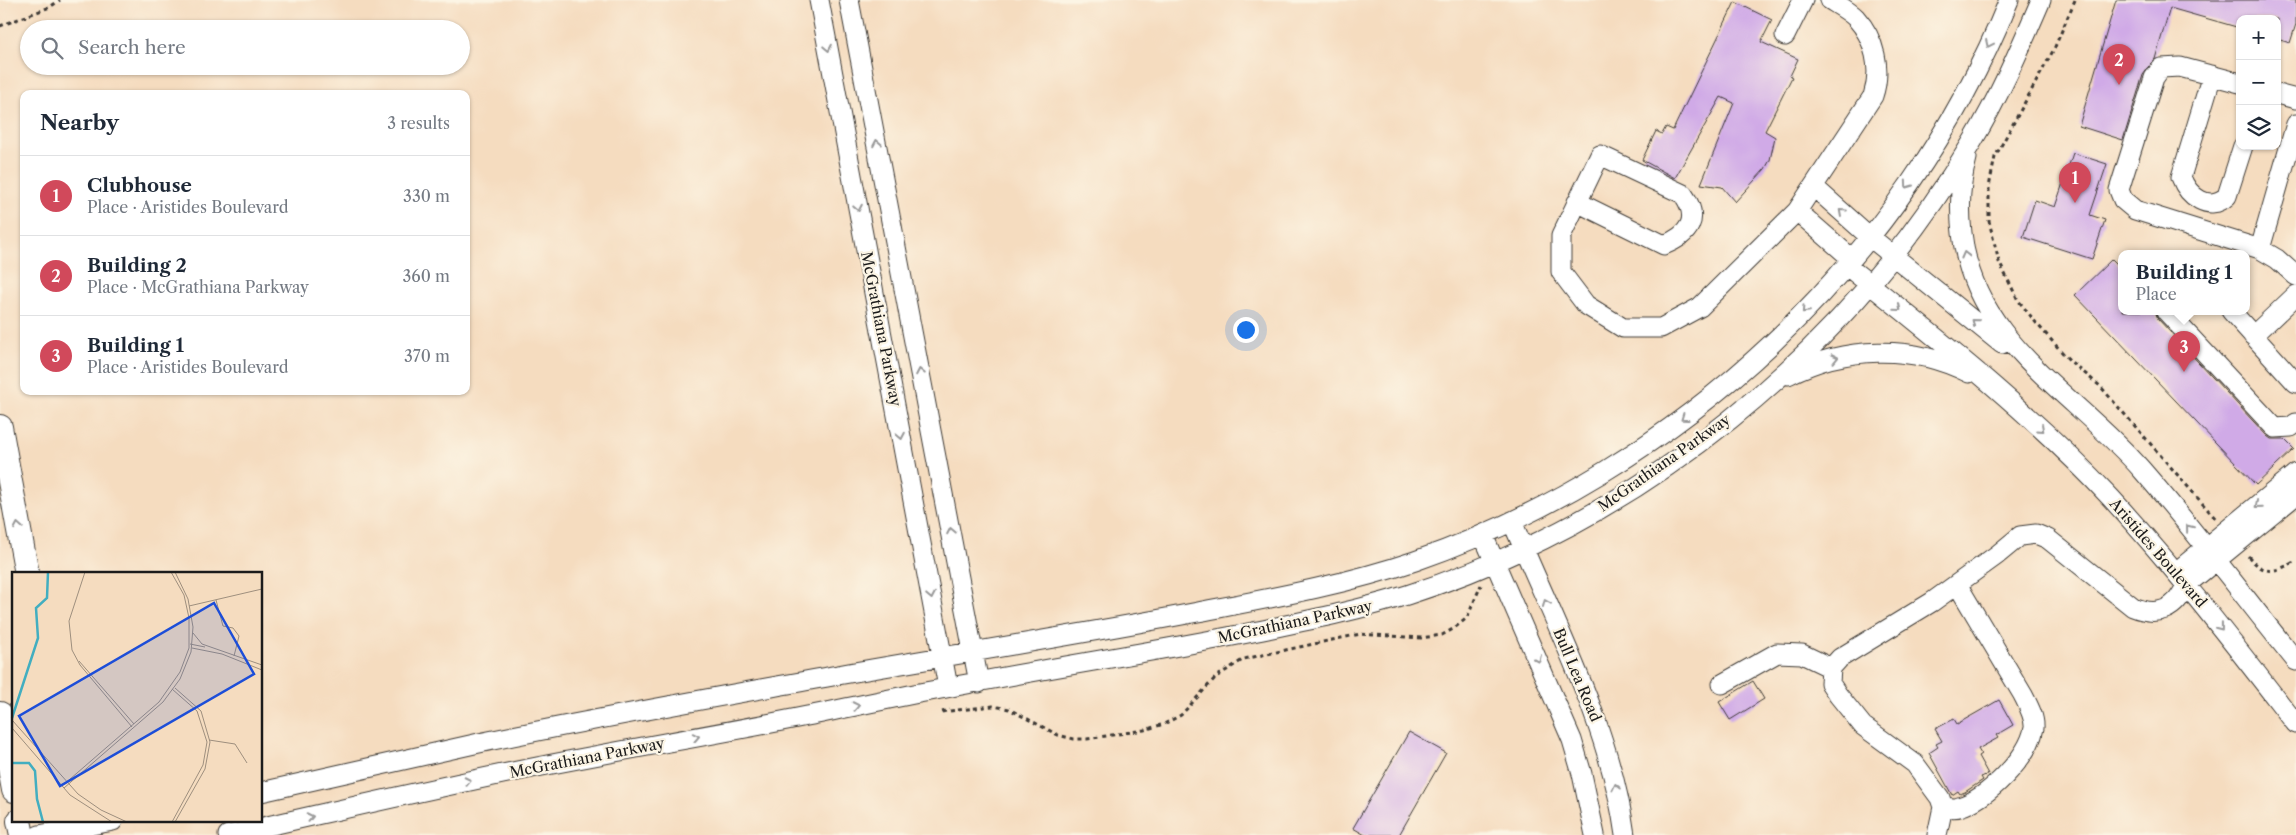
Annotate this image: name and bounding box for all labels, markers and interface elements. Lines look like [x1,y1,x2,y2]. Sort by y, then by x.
map controls [2236,15,2281,150]
button: + [2236,15,2281,60]
search box [20,20,470,75]
icon: search [38,34,66,62]
text: Search here [78,36,186,59]
one-way arrow [1985,39,1996,48]
one-way arrow [822,43,833,52]
pin: 2 [2103,44,2135,85]
button: − [2236,60,2281,105]
button: layers [2236,105,2281,150]
text: Nearby [40,110,119,135]
text: 3 results [387,113,450,133]
one-way arrow [872,139,882,148]
pin: 1 [2059,162,2091,203]
text: Clubhouse [87,174,192,197]
one-way arrow [1905,179,1914,189]
text: 1 [52,186,60,206]
text: 330 m [403,186,450,206]
text: Place · Aristides Boulevard [87,197,288,217]
one-way arrow [852,203,863,212]
one-way arrow [1839,208,1848,217]
street label: McGrathiana Parkway [857,250,906,409]
one-way arrow [1960,250,1971,259]
popup [2118,250,2250,315]
text: Building 2 [87,254,187,277]
text: Building 1 [2136,261,2232,284]
text: 2 [51,266,61,286]
text: 360 m [403,266,450,286]
text: Place · McGrathiana Parkway [87,277,309,297]
text: Place [2136,284,2177,304]
one-way arrow [1893,302,1902,311]
one-way arrow [1802,305,1811,314]
your location [1233,317,1259,343]
one-way arrow [1972,319,1981,328]
pin: 3 [2168,331,2200,372]
text: Building 1 [87,334,184,357]
text: 3 [51,346,61,366]
text: 370 m [404,346,450,366]
one-way arrow [1831,353,1840,364]
text: Place · Aristides Boulevard [87,357,288,377]
one-way arrow [916,367,926,376]
street label: McGrathiana Parkway [1594,409,1734,515]
one-way arrow [1680,412,1689,421]
one-way arrow [2035,423,2044,432]
one-way arrow [895,432,905,441]
street label: Aristides Boulevard [2105,493,2211,611]
one-way arrow [2255,499,2264,508]
one-way arrow [13,521,24,530]
one-way arrow [2185,524,2194,533]
one-way arrow [946,527,957,536]
inset map [12,572,262,822]
one-way arrow [926,591,936,600]
street label: McGrathiana Parkway [1216,596,1374,647]
one-way arrow [1542,599,1553,608]
one-way arrow [2214,622,2223,631]
street label: Bull Lea Road [1549,625,1606,724]
one-way arrow [1532,654,1543,663]
one-way arrow [851,701,860,712]
street label: McGrathiana Parkway [508,733,667,782]
one-way arrow [692,733,701,743]
one-way arrow [464,777,472,787]
one-way arrow [1611,783,1622,792]
one-way arrow [305,812,314,823]

